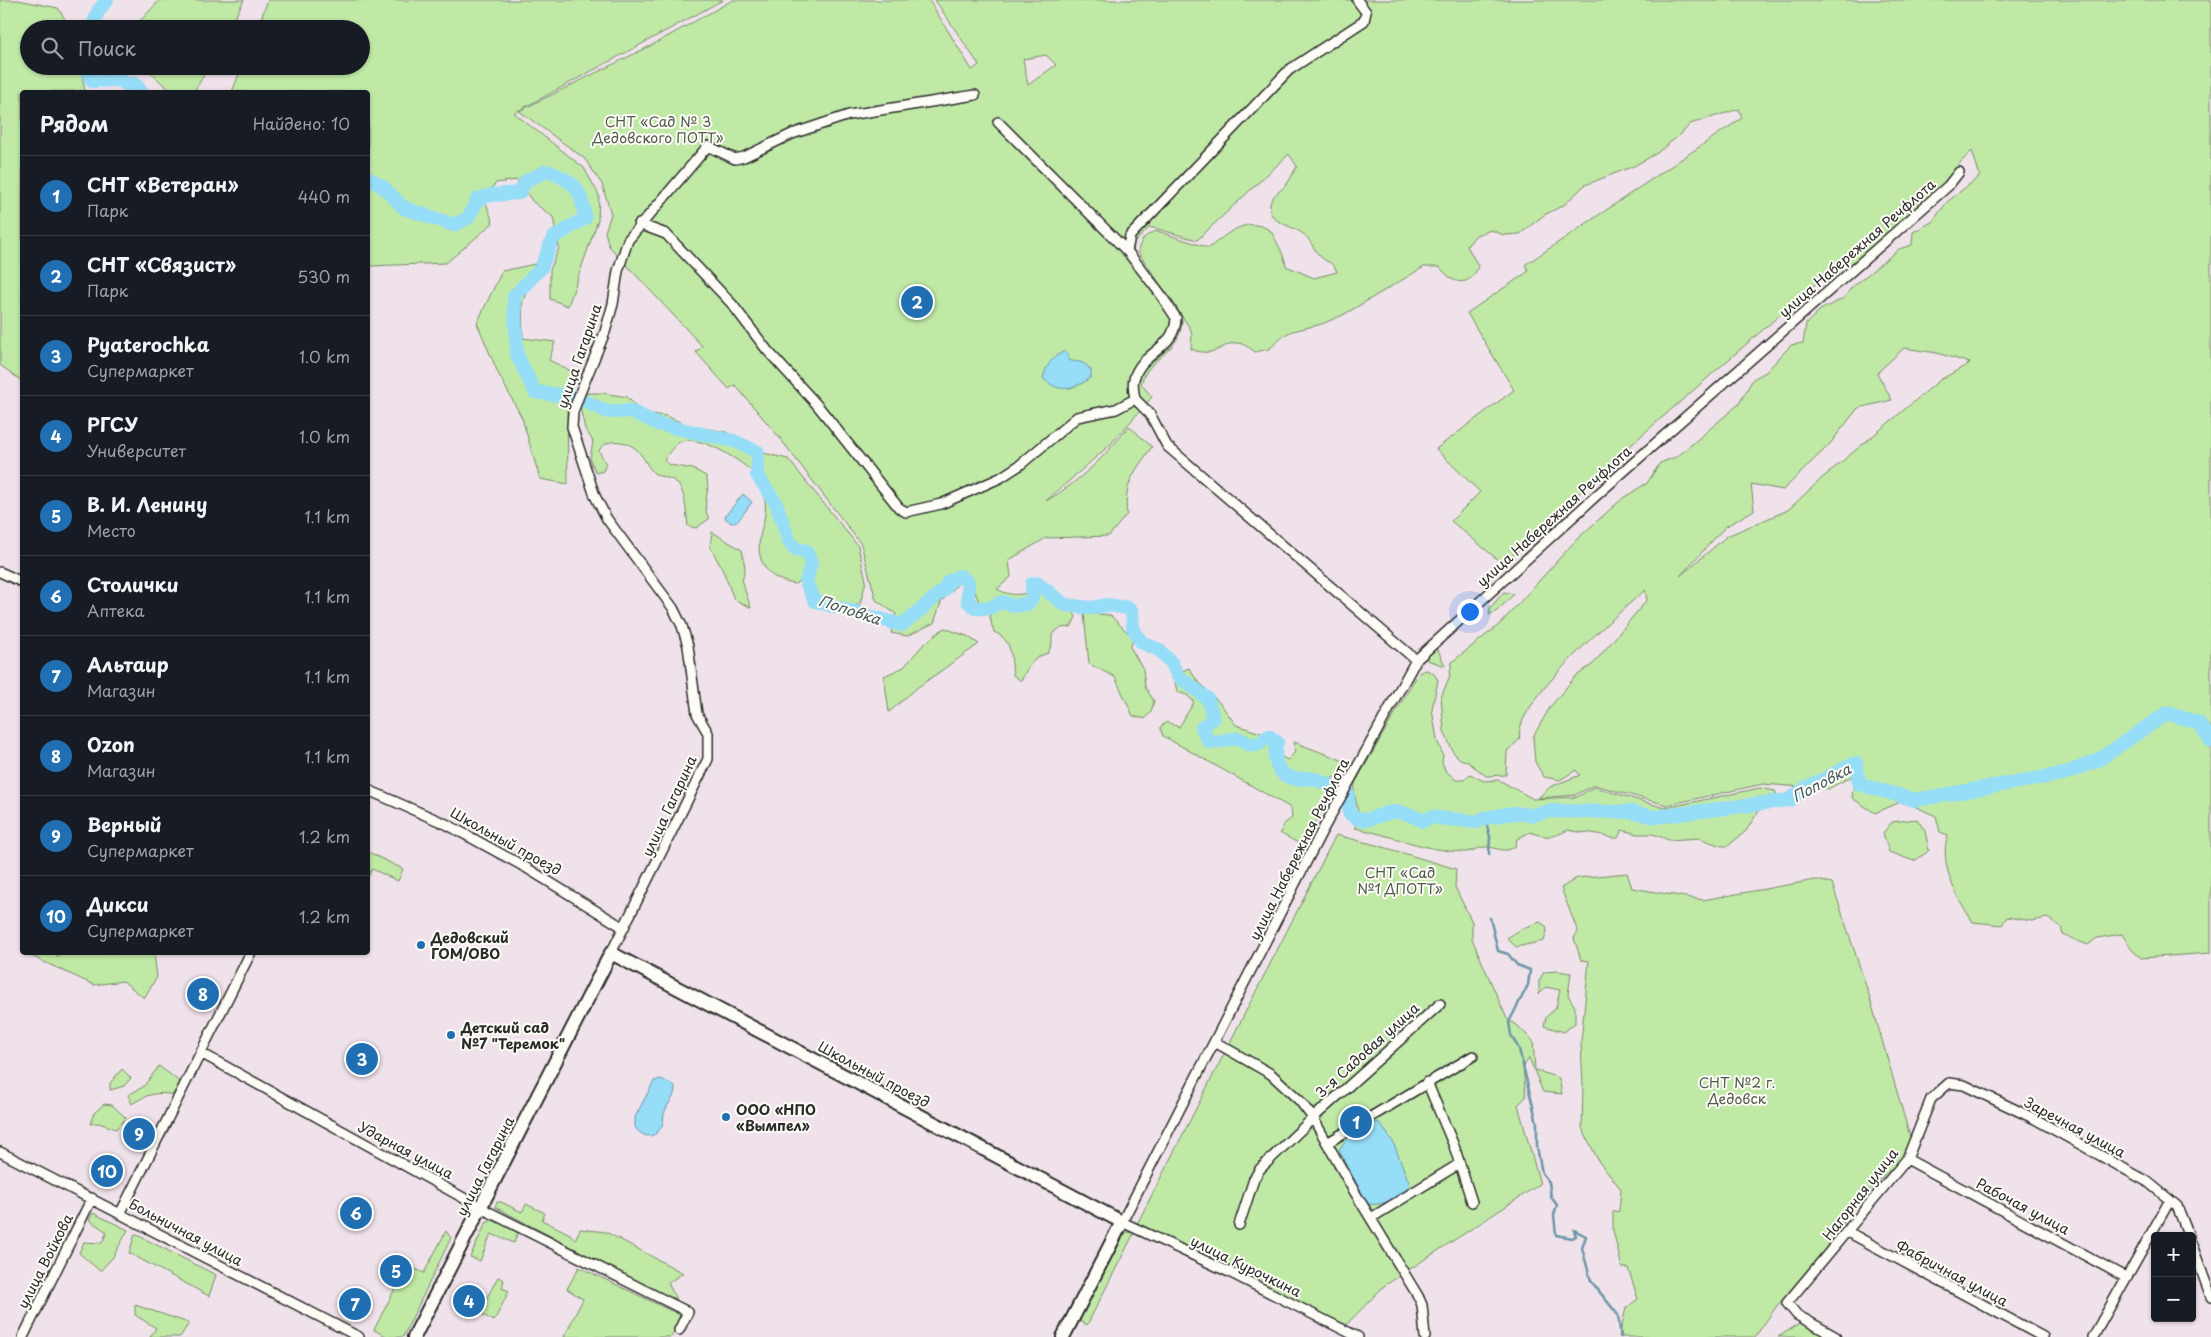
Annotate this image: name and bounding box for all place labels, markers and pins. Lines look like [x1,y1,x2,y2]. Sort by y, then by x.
pin: 2 [901,283,933,321]
place label: Дедовский ГОМ/ОВО [430,927,509,964]
marker: Дедовский ГОМ/ОВО [415,939,427,951]
pin: 8 [187,975,219,1013]
place label: Детский сад №7 "Теремок" [460,1017,565,1054]
marker: Детский сад №7 "Теремок" [445,1029,457,1041]
pin: 3 [346,1040,378,1078]
place label: ООО «НПО «Вымпел» [736,1099,816,1136]
pin: 1 [1340,1103,1372,1141]
marker: ООО «НПО «Вымпел» [720,1111,732,1123]
pin: 9 [123,1115,155,1153]
pin: 10 [91,1152,123,1190]
pin: 6 [340,1194,372,1232]
pin: 5 [380,1252,412,1290]
pin: 4 [453,1282,485,1320]
pin: 7 [339,1285,371,1323]

